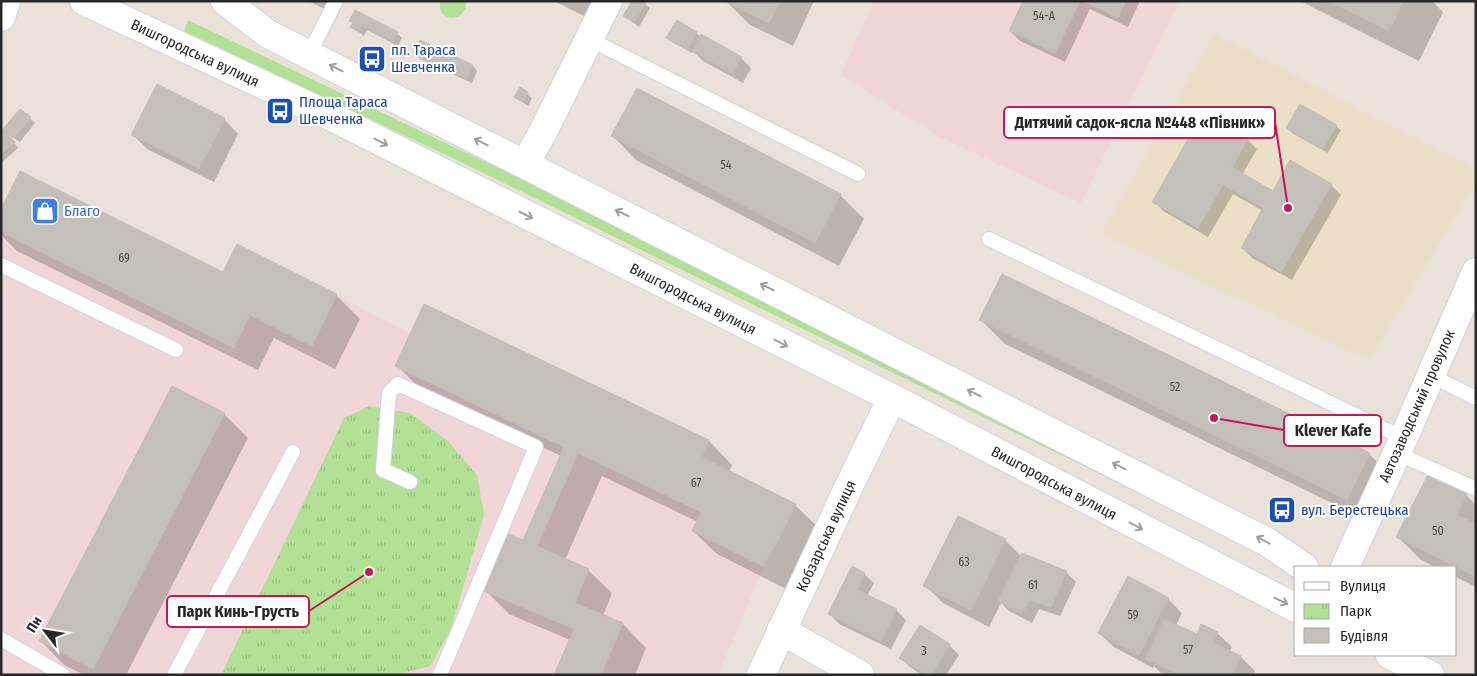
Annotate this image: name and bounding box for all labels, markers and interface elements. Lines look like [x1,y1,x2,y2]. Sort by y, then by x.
house number: 54-А [1033,9,1056,23]
street label: Вишгородська вулиця [128,15,262,91]
place label: пл. Тараса Шевченка [391,41,456,76]
bus stop icon: пл. Тараса Шевченка [357,44,387,74]
one-way arrow [329,63,344,72]
place label: Площа Тараса Шевченка [299,93,388,128]
bus stop icon: Площа Тараса Шевченка [265,96,295,126]
callout: Дитячий садок-ясла №448 «Півник» [1004,107,1275,138]
text: Дитячий садок-ясла №448 «Півник» [1014,113,1265,132]
one-way arrow [474,137,489,146]
one-way arrow [373,138,388,147]
house number: 54 [720,158,732,172]
shop icon: Благо [30,196,60,226]
place label: Благо [64,202,100,220]
one-way arrow [615,208,630,218]
one-way arrow [518,211,533,220]
house number: 69 [118,251,130,265]
street label: Вишгородська вулиця [627,259,759,339]
one-way arrow [760,282,775,292]
street label: Автозаводський провулок [1375,327,1459,485]
one-way arrow [773,339,788,348]
house number: 52 [1170,380,1180,394]
one-way arrow [967,388,982,397]
callout: Klever Kafe [1284,415,1381,446]
text: Klever Kafe [1295,421,1371,440]
street label: Вишгородська вулиця [988,442,1120,524]
one-way arrow [1111,461,1126,471]
house number: 67 [691,476,701,490]
street label: Кобзарська вулиця [792,477,860,595]
bus stop icon: вул. Берестецька [1267,495,1297,525]
place label: вул. Берестецька [1301,501,1409,519]
one-way arrow [1129,521,1144,531]
house number: 50 [1432,524,1444,538]
one-way arrow [1257,535,1271,545]
house number: 63 [958,555,970,569]
legend [1294,566,1457,656]
text: Вулиця [1340,577,1386,595]
house number: 61 [1028,578,1038,592]
callout: Парк Кинь-Грусть [167,596,309,627]
one-way arrow [1273,596,1288,606]
text: Парк Кинь-Грусть [177,602,299,621]
text: Парк [1340,602,1371,620]
north arrow [20,606,70,656]
house number: 59 [1127,608,1139,622]
text: Пн [23,613,46,636]
text: Будівля [1340,627,1388,645]
house number: 57 [1183,643,1193,657]
house number: 3 [921,644,927,658]

